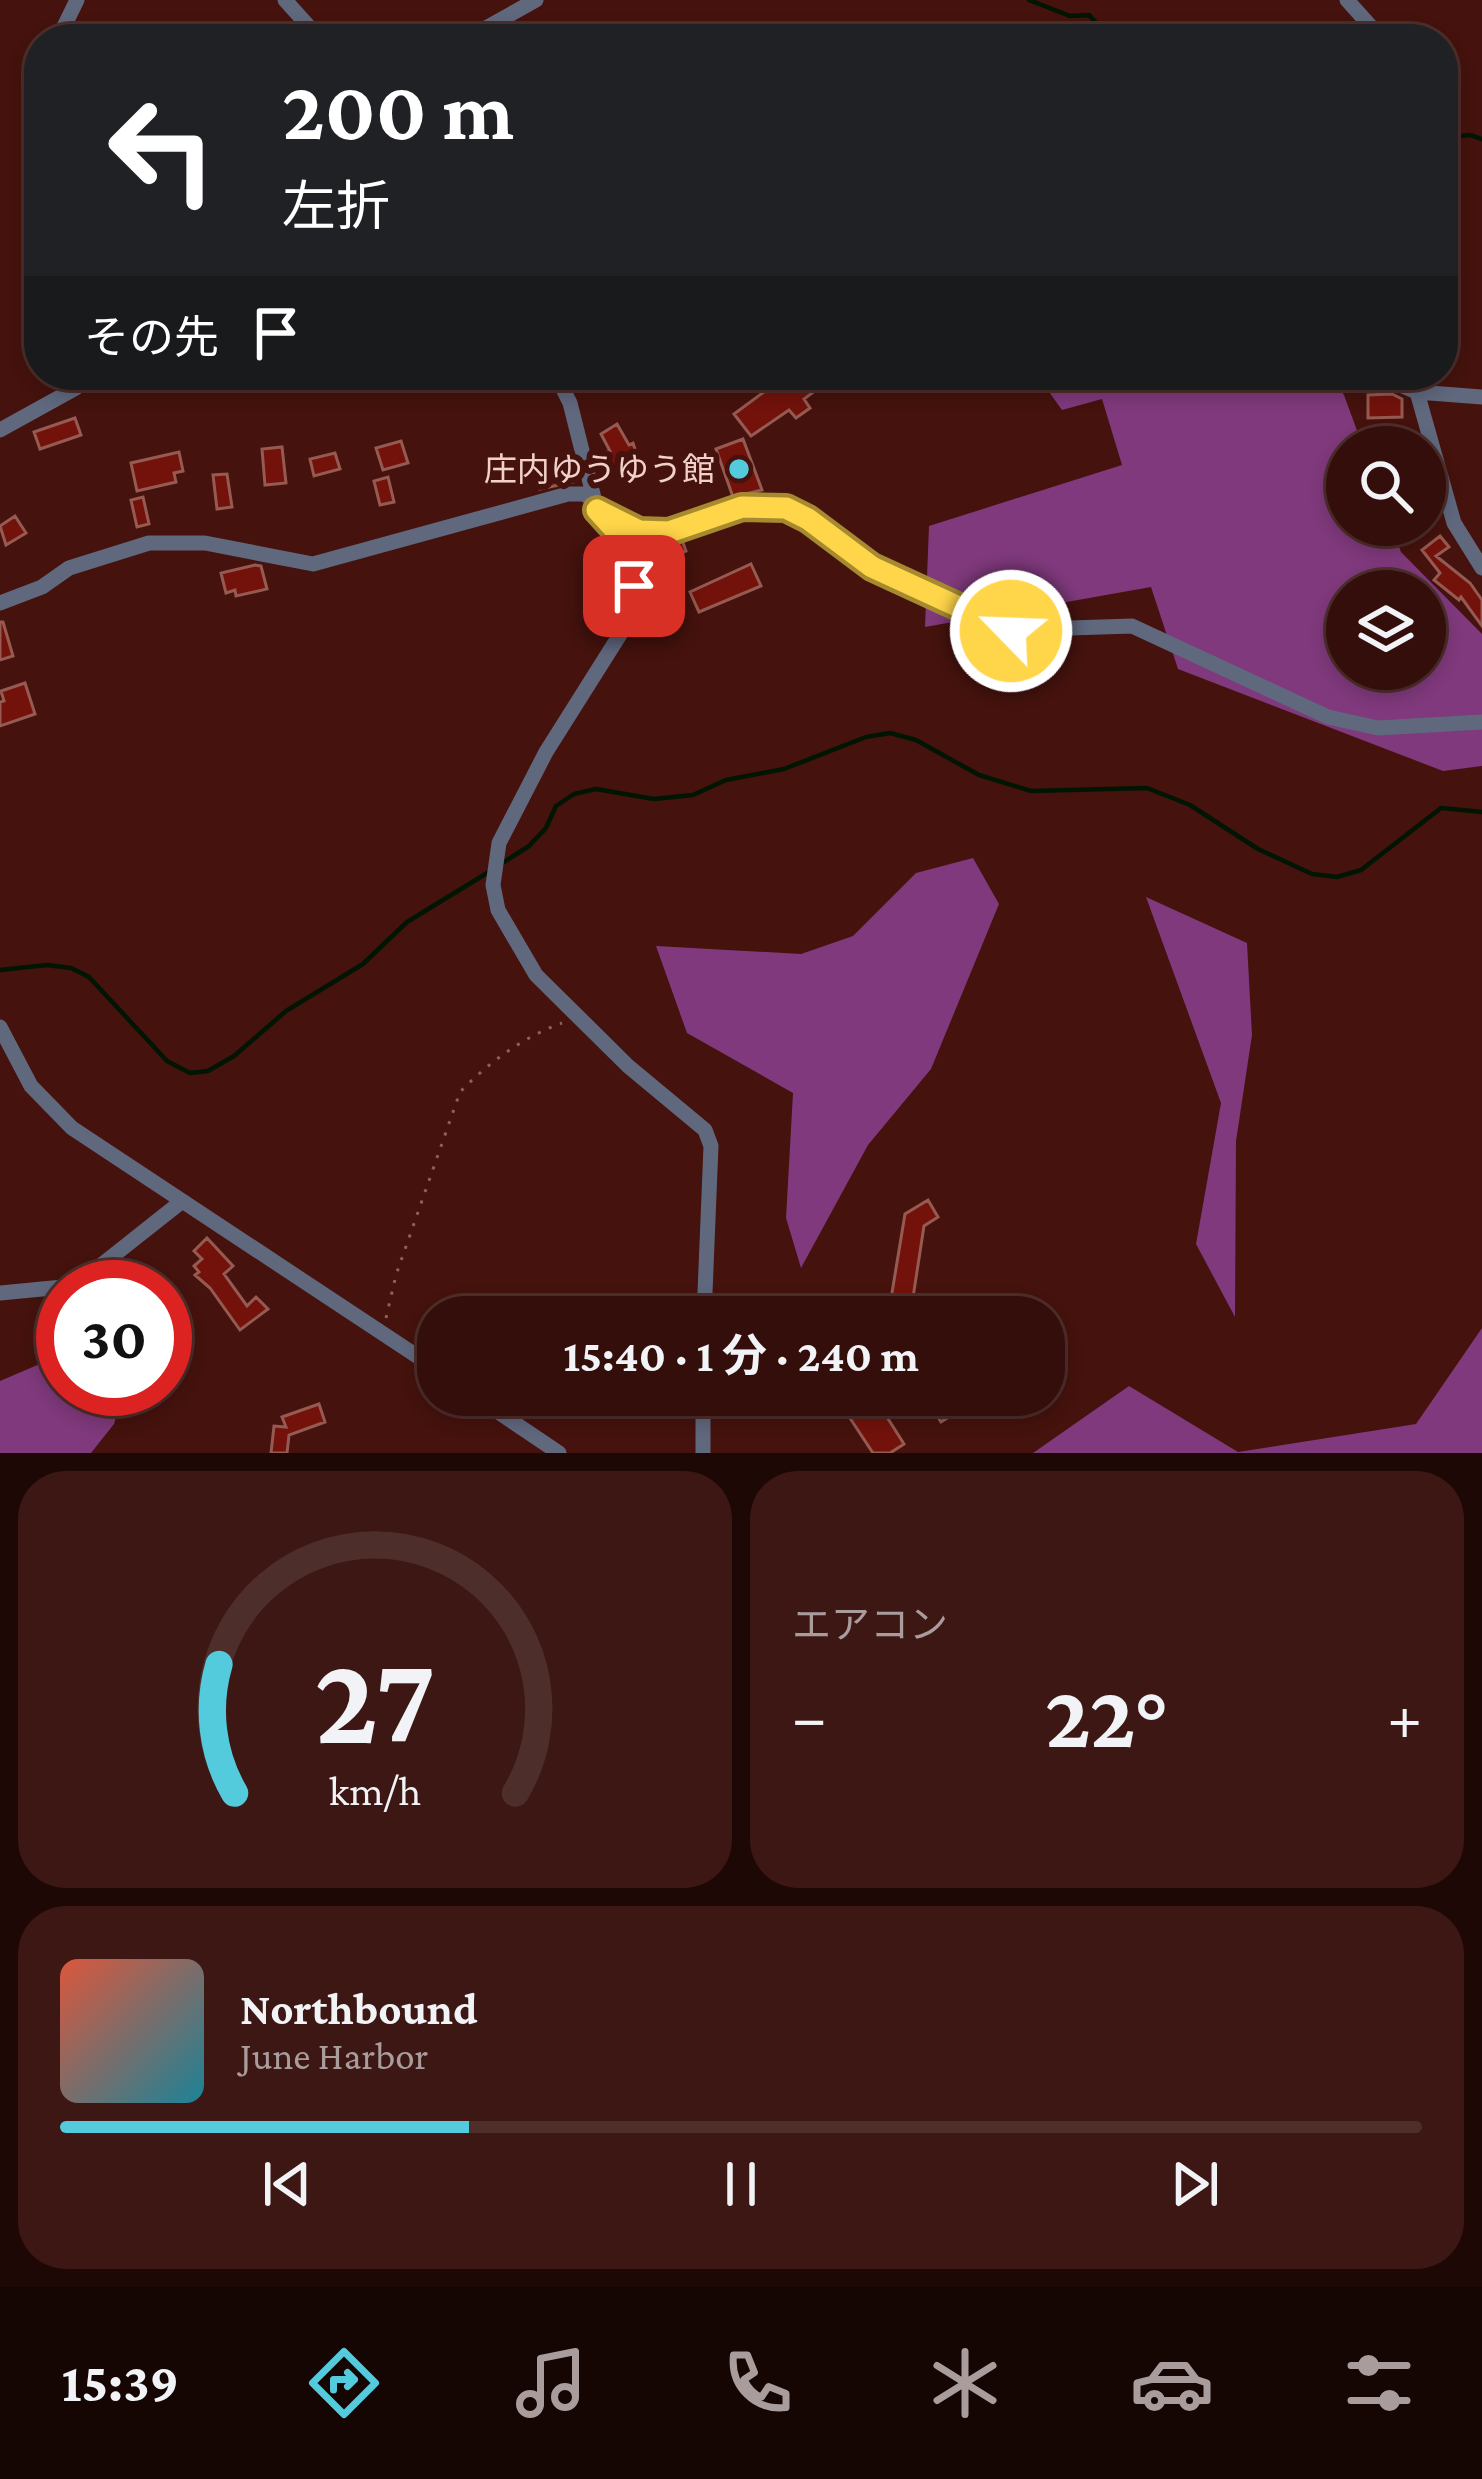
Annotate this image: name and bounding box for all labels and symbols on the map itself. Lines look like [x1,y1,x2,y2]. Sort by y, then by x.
place label: 庄内ゆうゆう館 [484,451,715,488]
marker: 庄内ゆうゆう館 [726,456,752,482]
pin [583,535,685,637]
position arrow [948,568,1074,694]
speed limit sign: 30 [36,1260,192,1416]

